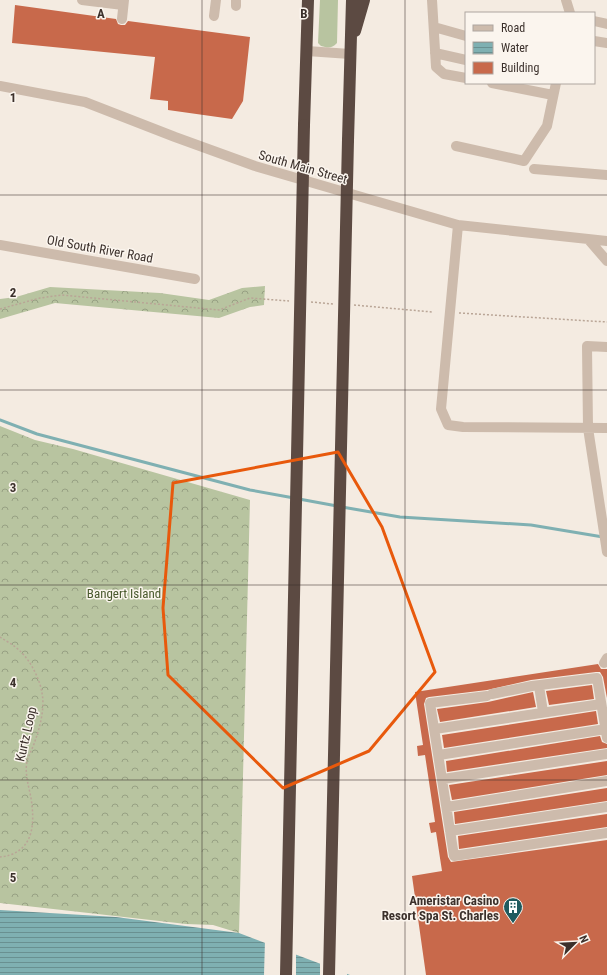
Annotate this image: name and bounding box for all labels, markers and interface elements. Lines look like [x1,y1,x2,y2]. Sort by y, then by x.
text: A [97,6,105,21]
text: B [300,6,308,21]
legend [465,12,595,84]
text: Road [501,21,525,35]
text: Water [501,41,529,55]
text: Building [501,61,539,75]
text: 1 [10,90,16,105]
street label: South Main Street [257,147,349,187]
street label: Old South River Road [46,232,154,266]
text: 2 [10,285,17,300]
text: 3 [10,480,16,495]
park label: Bangert Island [87,586,161,601]
text: 4 [10,675,17,690]
street label: Kurtz Loop [12,705,40,763]
text: 5 [10,870,17,885]
place label: Ameristar Casino Resort Spa St. Charles [382,893,500,923]
building icon: Ameristar Casino Resort Spa St. Charles [502,896,524,924]
north arrow [555,923,595,963]
text: N [576,933,591,945]

